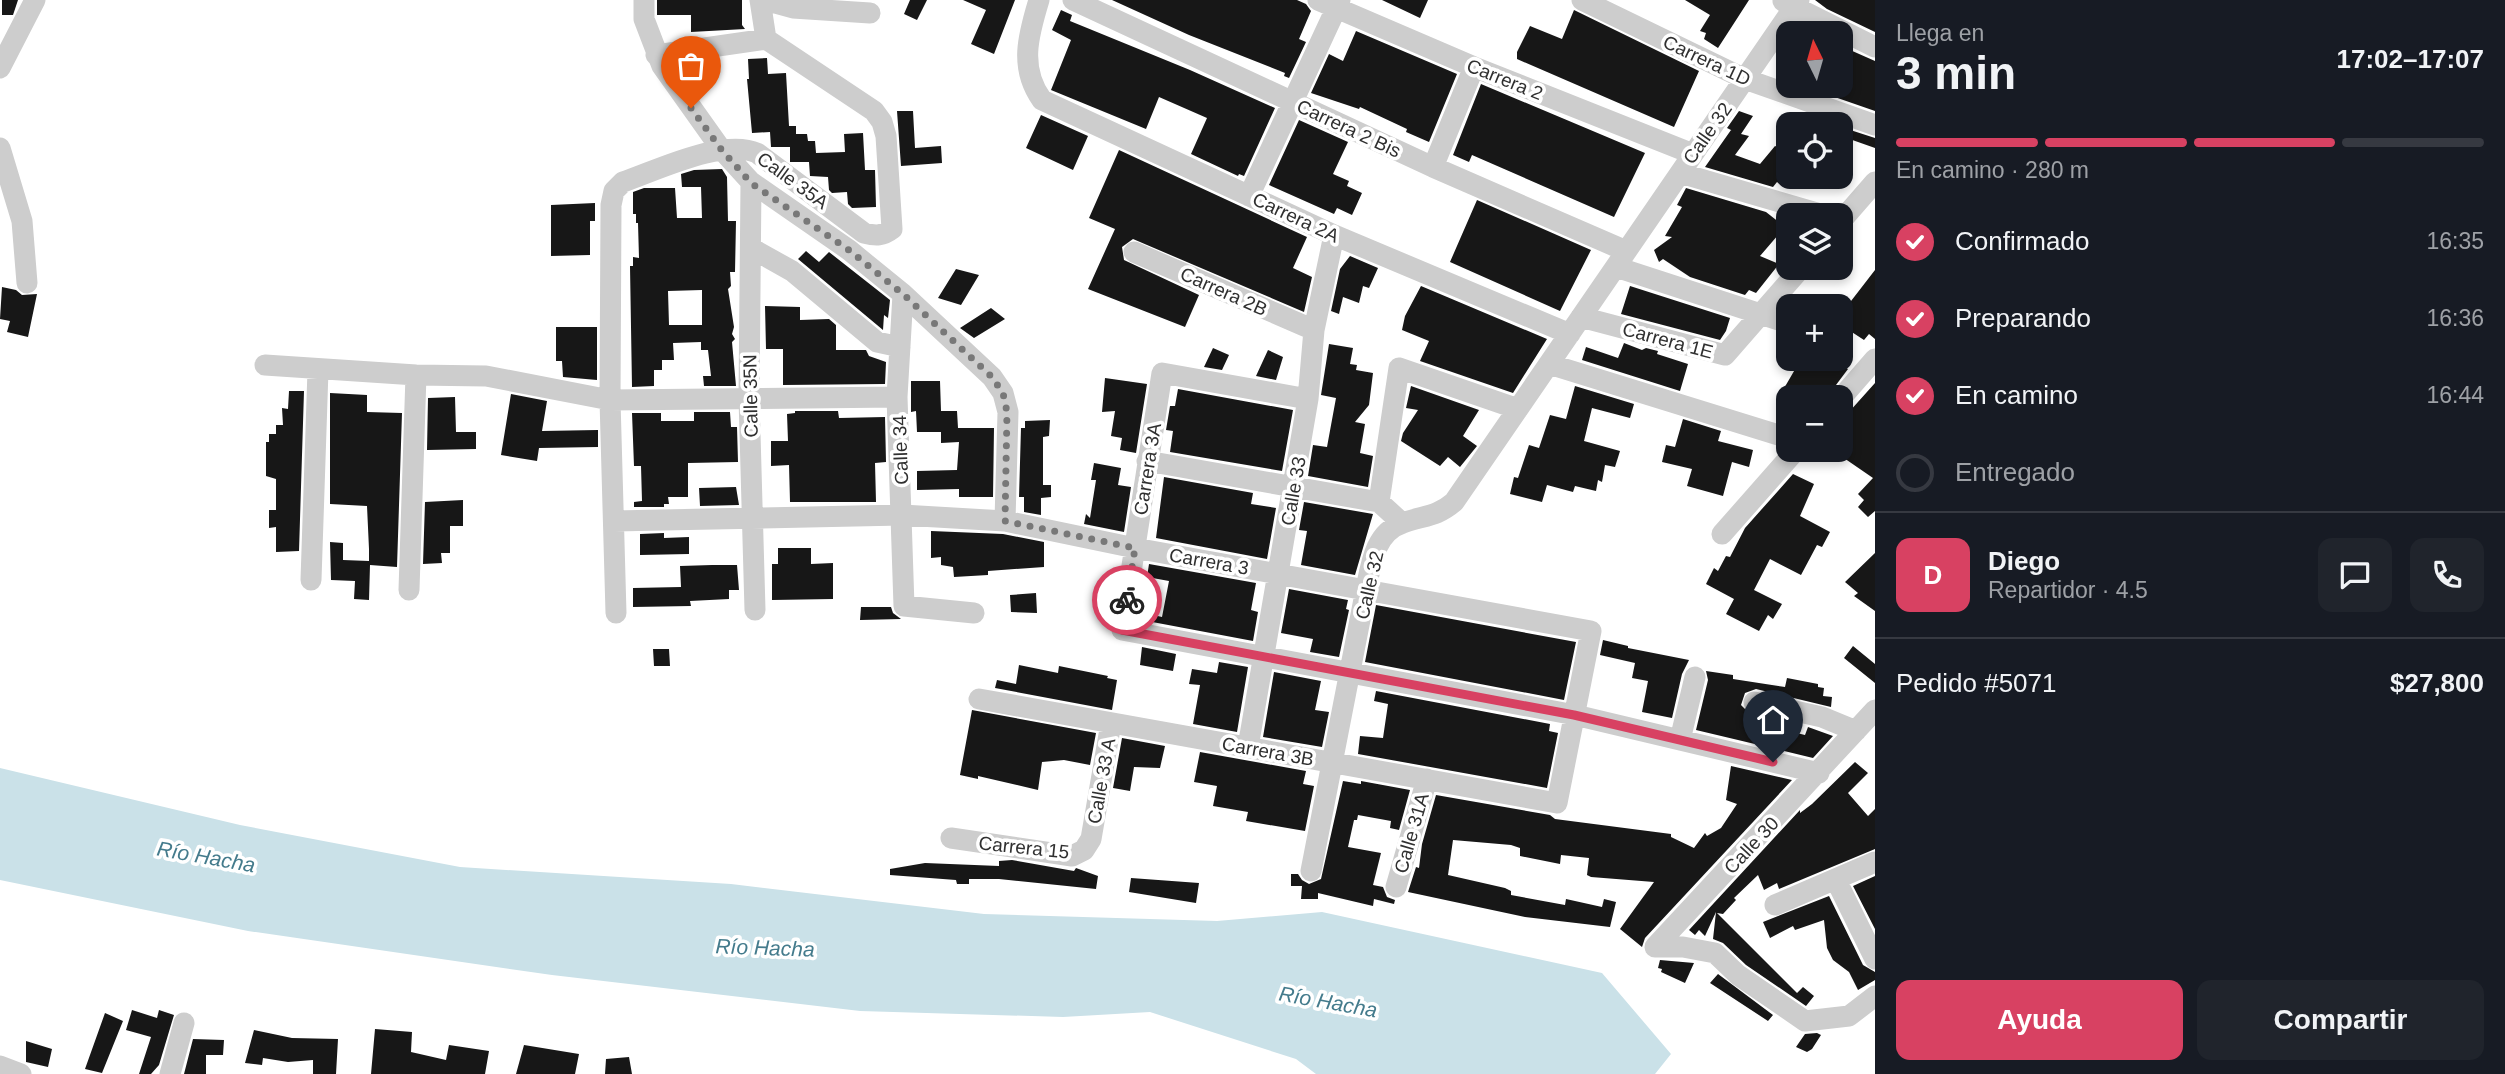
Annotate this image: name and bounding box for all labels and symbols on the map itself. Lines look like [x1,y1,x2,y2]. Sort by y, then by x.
north arrow [1776,21,1853,98]
street label: Carrera 1D [1660,31,1754,90]
pin [661,36,721,108]
street label: Carrera 2 [1464,55,1546,104]
street label: Carrera 2 Bis [1294,95,1404,162]
street label: Calle 32 [1679,99,1736,168]
street label: Calle 35A [753,148,832,213]
street label: Carrera 2A [1249,188,1343,247]
street label: Carrera 2B [1177,263,1271,320]
street label: Carrera 1E [1620,318,1715,363]
street label: Calle 35N [739,354,762,438]
street label: Calle 34 [889,414,912,485]
street label: Carrera 3A [1130,421,1165,517]
street label: Calle 33 [1277,455,1310,527]
street label: Carrera 3 [1168,544,1250,579]
street label: Calle 32 [1351,549,1388,621]
courier [1092,565,1162,635]
pin [1743,690,1803,762]
street label: Carrera 3B [1220,733,1315,770]
street label: Calle 33 A [1084,736,1119,826]
street label: Calle 31A [1390,790,1433,876]
street label: Calle 30 [1720,813,1783,878]
street label: Carrera 15 [978,832,1070,863]
water label: Río Hacha [155,837,257,876]
water label: Río Hacha [715,934,815,961]
water label: Río Hacha [1277,982,1379,1021]

